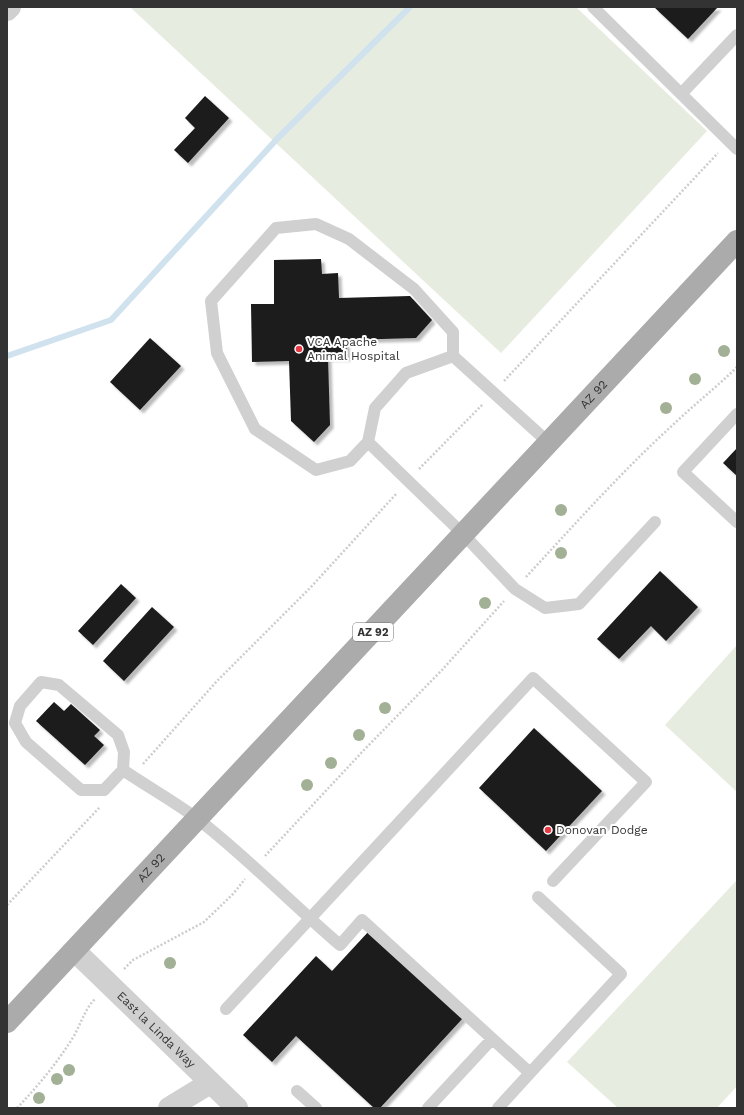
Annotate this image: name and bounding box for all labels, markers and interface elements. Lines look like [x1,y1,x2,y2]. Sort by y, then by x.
place label: VCA Apache Animal Hospital [307,335,400,363]
marker: VCA Apache Animal Hospital [294,344,304,354]
street label: AZ 92 [577,377,610,412]
road number: AZ 92 [353,623,393,641]
place label: Donovan Dodge [556,823,648,837]
marker: Donovan Dodge [543,825,553,835]
street label: AZ 92 [134,851,168,885]
street label: East la Linda Way [114,989,199,1071]

